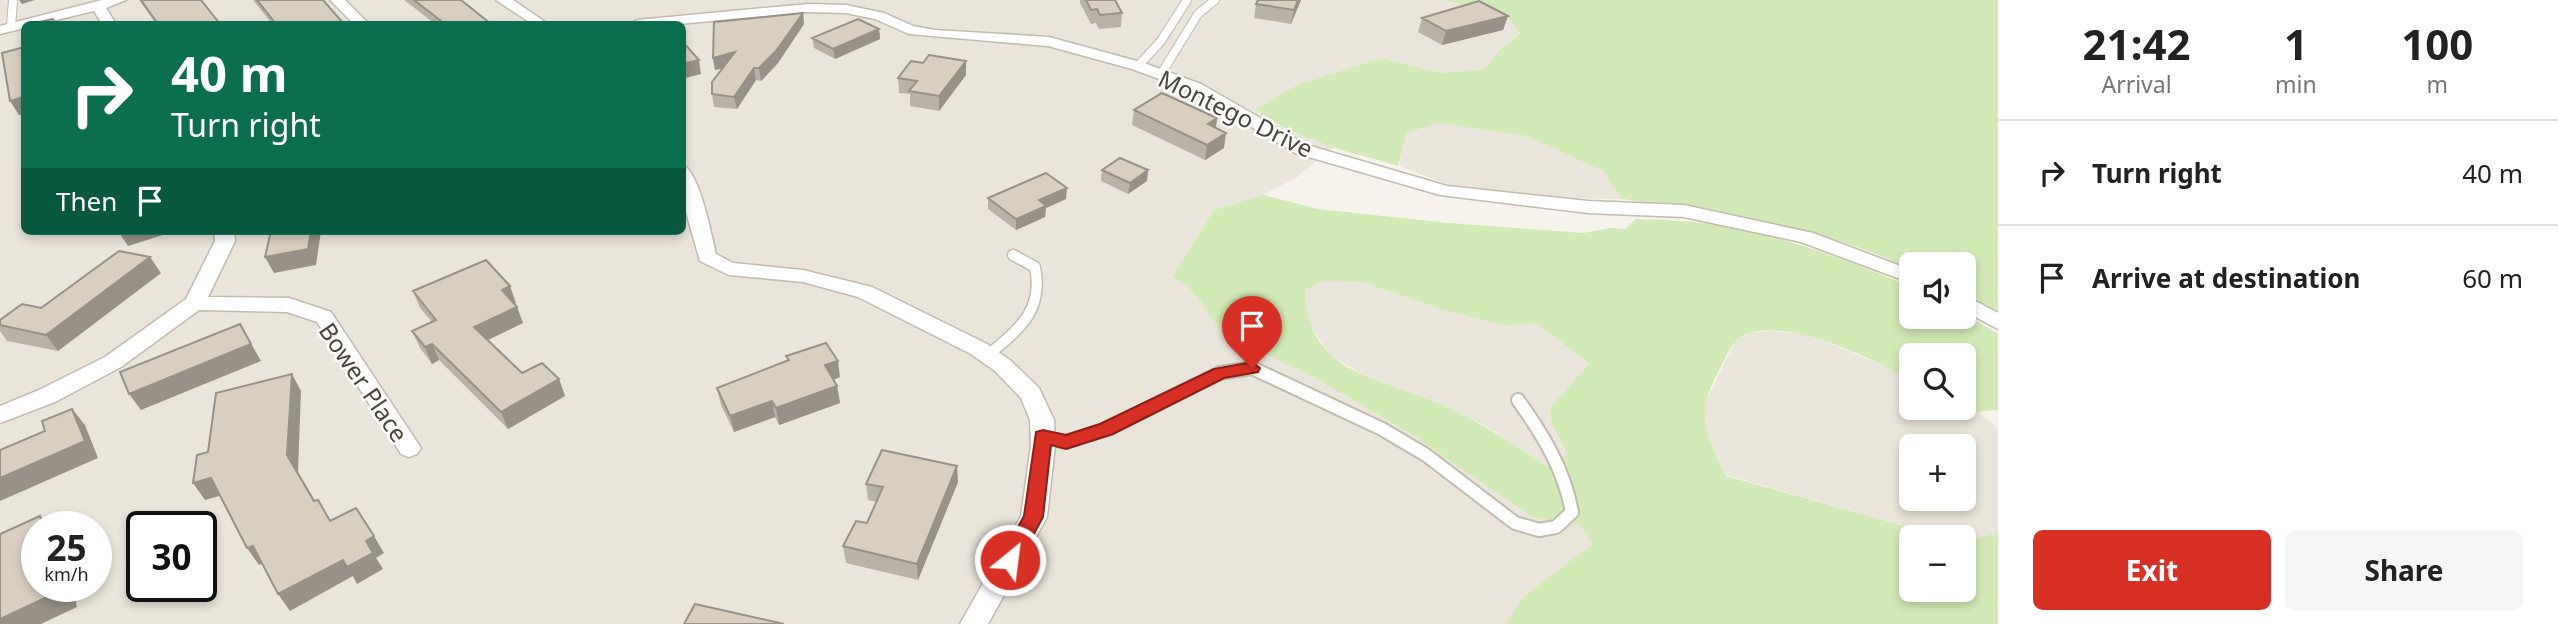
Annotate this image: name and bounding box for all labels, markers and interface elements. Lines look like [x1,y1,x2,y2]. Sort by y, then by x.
text: 21:42 [2083,15,2190,72]
text: 1 [2284,15,2308,72]
text: 100 [2401,15,2473,72]
text: 40 m [171,40,288,106]
icon: right [56,49,147,140]
street label: Montego Drive [1153,61,1319,165]
text: Arrival [2101,68,2172,100]
text: min [2275,68,2317,100]
text: m [2427,68,2448,100]
text: Turn right [171,103,321,146]
icon: right [2033,154,2071,192]
text: Turn right [2092,155,2222,191]
text: 40 m [2462,155,2523,191]
icon: arrive [131,182,169,220]
text: Then [56,183,117,219]
map controls [1899,252,1976,602]
button: sound [1899,252,1976,329]
icon: arrive [2033,259,2071,297]
text: Arrive at destination [2092,260,2361,296]
text: 60 m [2462,260,2523,296]
pin [1222,296,1282,368]
icon: arrive [1233,307,1271,345]
street label: Bower Place [312,316,416,448]
button: search [1899,343,1976,420]
button: + [1899,434,1976,511]
speed limit sign: 30 [126,511,217,602]
position arrow [973,523,1047,597]
text: 25 [46,524,87,571]
button: − [1899,525,1976,602]
button: Exit [2033,530,2271,610]
button: Share [2285,530,2523,610]
text: km/h [44,562,89,586]

